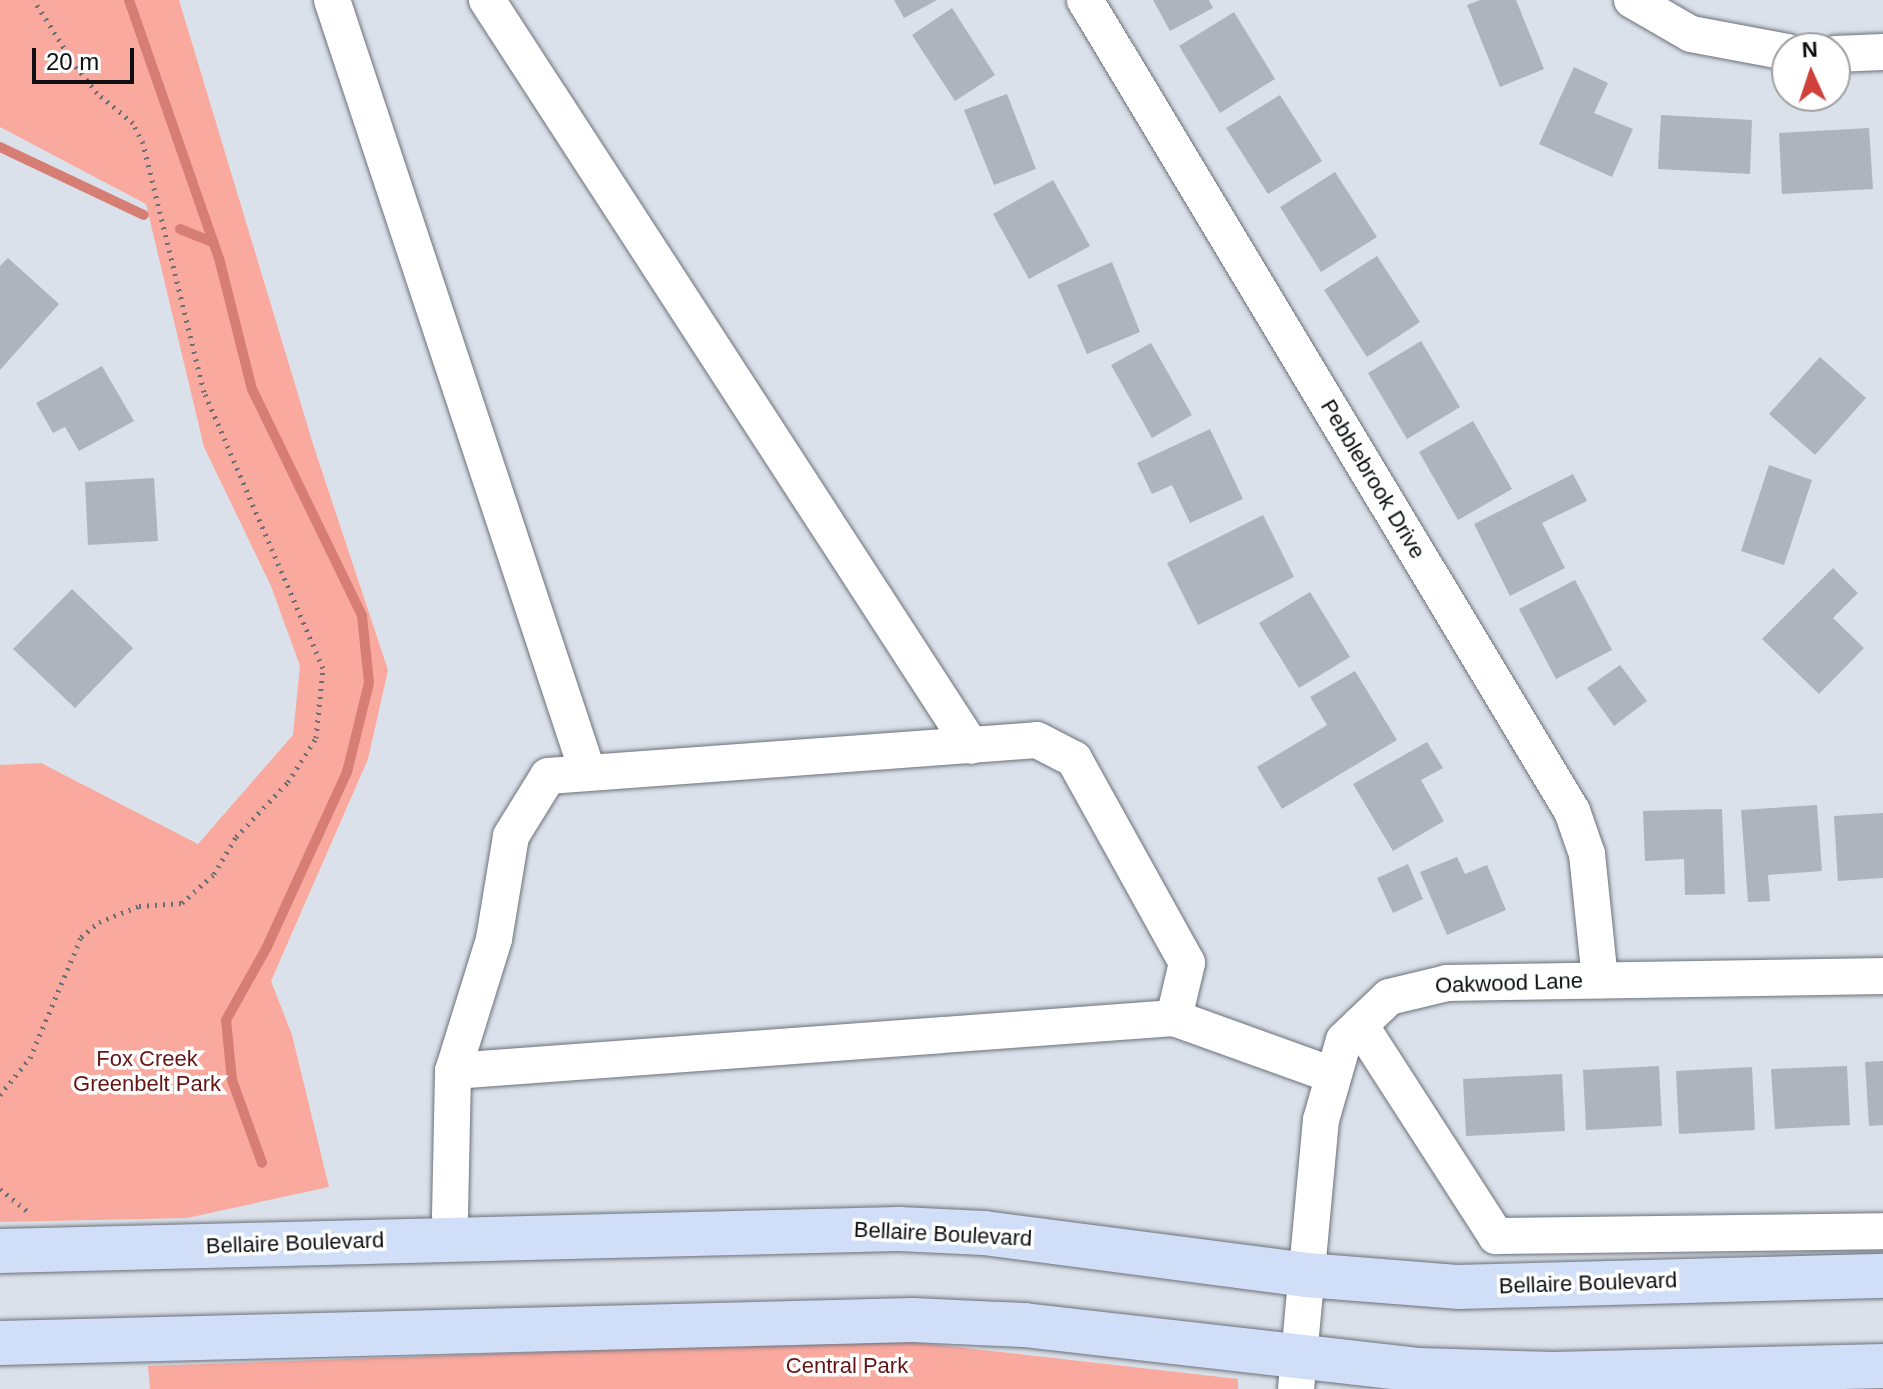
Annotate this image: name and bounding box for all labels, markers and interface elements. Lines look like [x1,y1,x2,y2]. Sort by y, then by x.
scale bar [36,32,138,82]
north arrow [1771,32,1851,112]
text: N [1801,37,1818,62]
text: 20 m [46,48,99,75]
street label: Pebblebrook Drive [1315,395,1431,563]
street label: Oakwood Lane [1435,967,1583,999]
park label: Fox Creek Greenbelt Park [73,1045,221,1096]
street label: Bellaire Boulevard [853,1216,1033,1252]
street label: Bellaire Boulevard [205,1227,385,1259]
street label: Bellaire Boulevard [1498,1267,1678,1299]
park label: Central Park [786,1353,908,1379]

